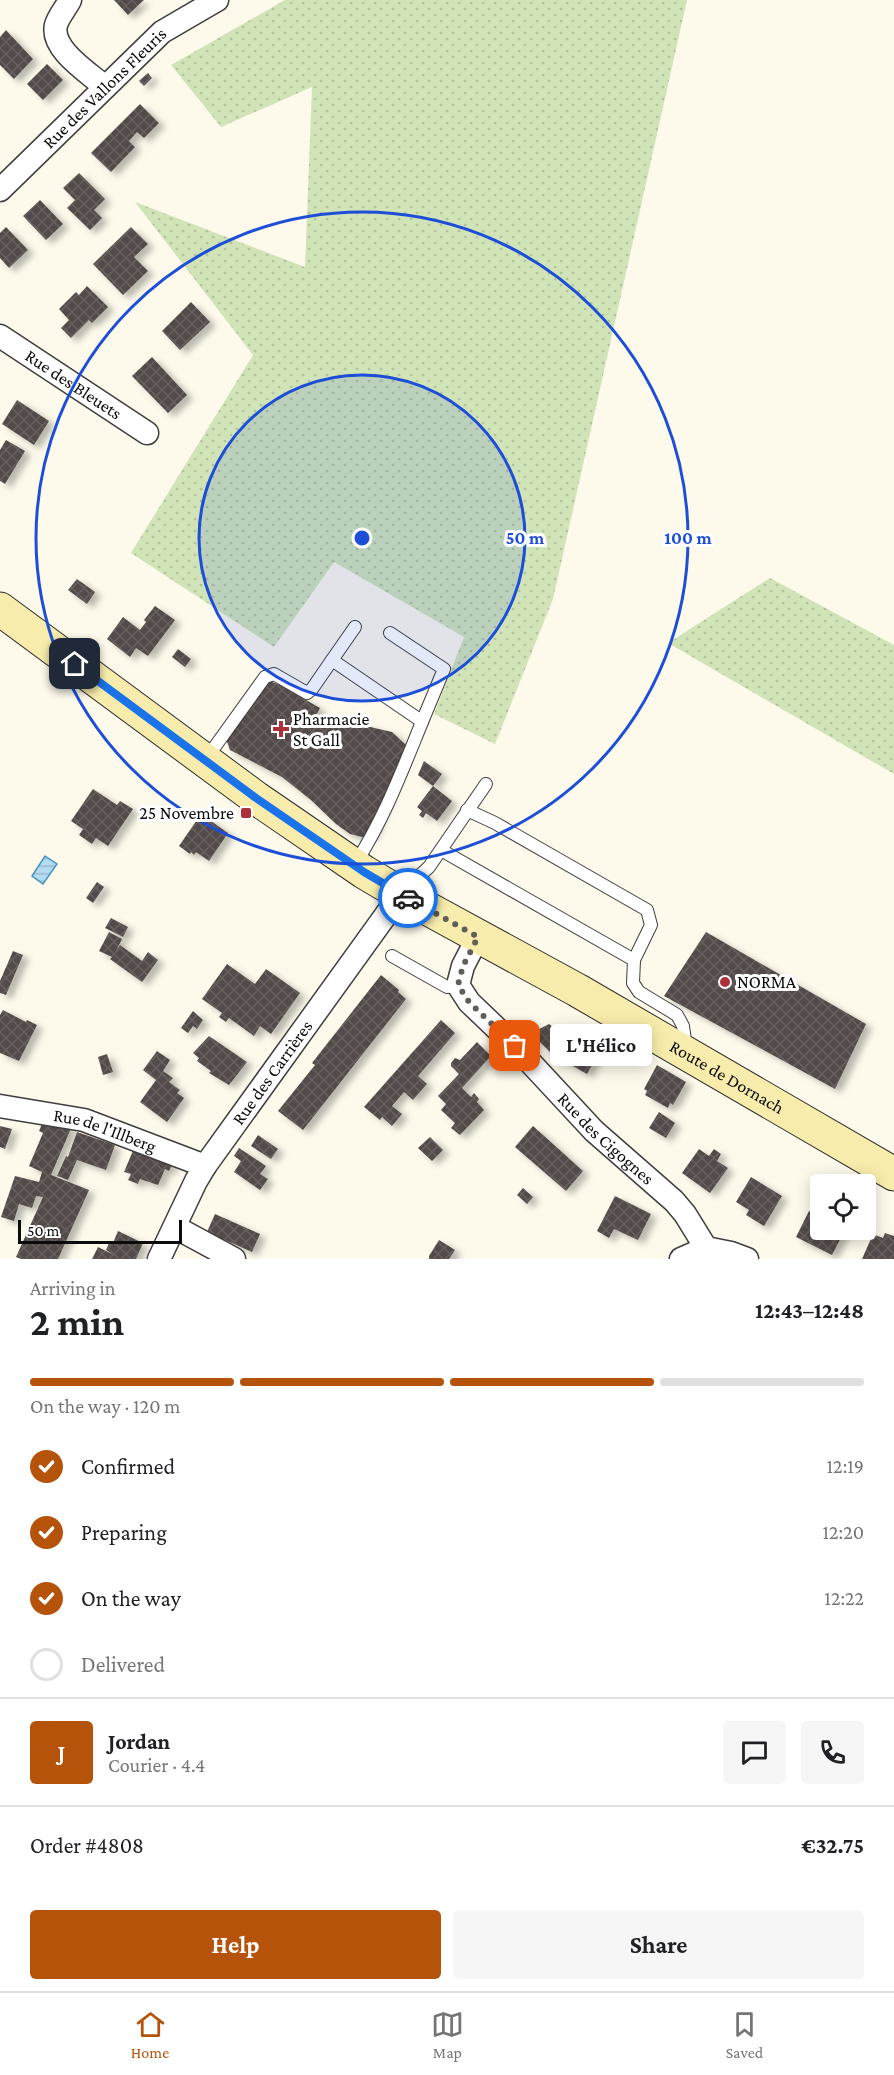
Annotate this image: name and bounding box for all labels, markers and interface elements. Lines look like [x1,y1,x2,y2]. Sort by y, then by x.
street label: Rue des Vallons Fleuris [39,24,170,153]
street label: Rue des Bleuets [21,345,125,423]
centre of rings [352,528,372,548]
text: 50 m [506,528,545,548]
text: 100 m [664,528,712,548]
pin [49,638,100,689]
icon: home [58,647,91,680]
place label: Pharmacie St Gall [293,709,369,750]
marker: Pharmacie St Gall [274,722,288,736]
place label: 25 Novembre [139,803,234,823]
marker: 25 Novembre [239,806,253,820]
courier [378,868,438,928]
icon: car [392,882,425,915]
place label: NORMA [737,972,797,992]
marker: NORMA [718,975,732,989]
street label: Rue des Carrières [228,1016,317,1129]
pin [489,1020,540,1071]
callout: L'Hélico [551,1025,653,1067]
icon: bag [498,1029,531,1062]
text: L'Hélico [566,1034,636,1056]
street label: Route de Dornach [666,1036,788,1118]
street label: Rue des Cigognes [554,1089,658,1189]
street label: Rue de l'Illberg [52,1105,159,1157]
map controls [810,1174,876,1240]
button: locate [810,1174,876,1240]
scale bar [18,1217,182,1244]
text: 50 m [27,1222,59,1239]
text: Arriving in [30,1277,115,1299]
text: 12:43–12:48 [755,1298,864,1323]
text: 2 min [30,1300,124,1343]
text: On the way · 120 m [30,1395,180,1417]
icon: check [30,1450,63,1483]
text: Confirmed [81,1454,175,1479]
text: 12:19 [826,1455,864,1477]
icon: check [30,1516,63,1549]
text: Preparing [81,1520,167,1545]
text: 12:20 [822,1521,864,1543]
icon: check [30,1582,63,1615]
text: On the way [81,1586,181,1611]
text: 12:22 [824,1587,864,1609]
text: Delivered [81,1652,165,1677]
button: chat [723,1721,786,1784]
button: phone [801,1721,864,1784]
text: Jordan [108,1729,170,1754]
text: J [58,1740,65,1765]
text: Courier · 4.4 [108,1754,205,1776]
text: Order #4808 [30,1833,144,1858]
text: €32.75 [801,1833,864,1858]
button: Help [30,1910,441,1979]
button: Share [453,1910,864,1979]
tab: Home [131,2008,169,2061]
tab: Map [431,2008,464,2061]
tab: Saved [726,2008,763,2061]

